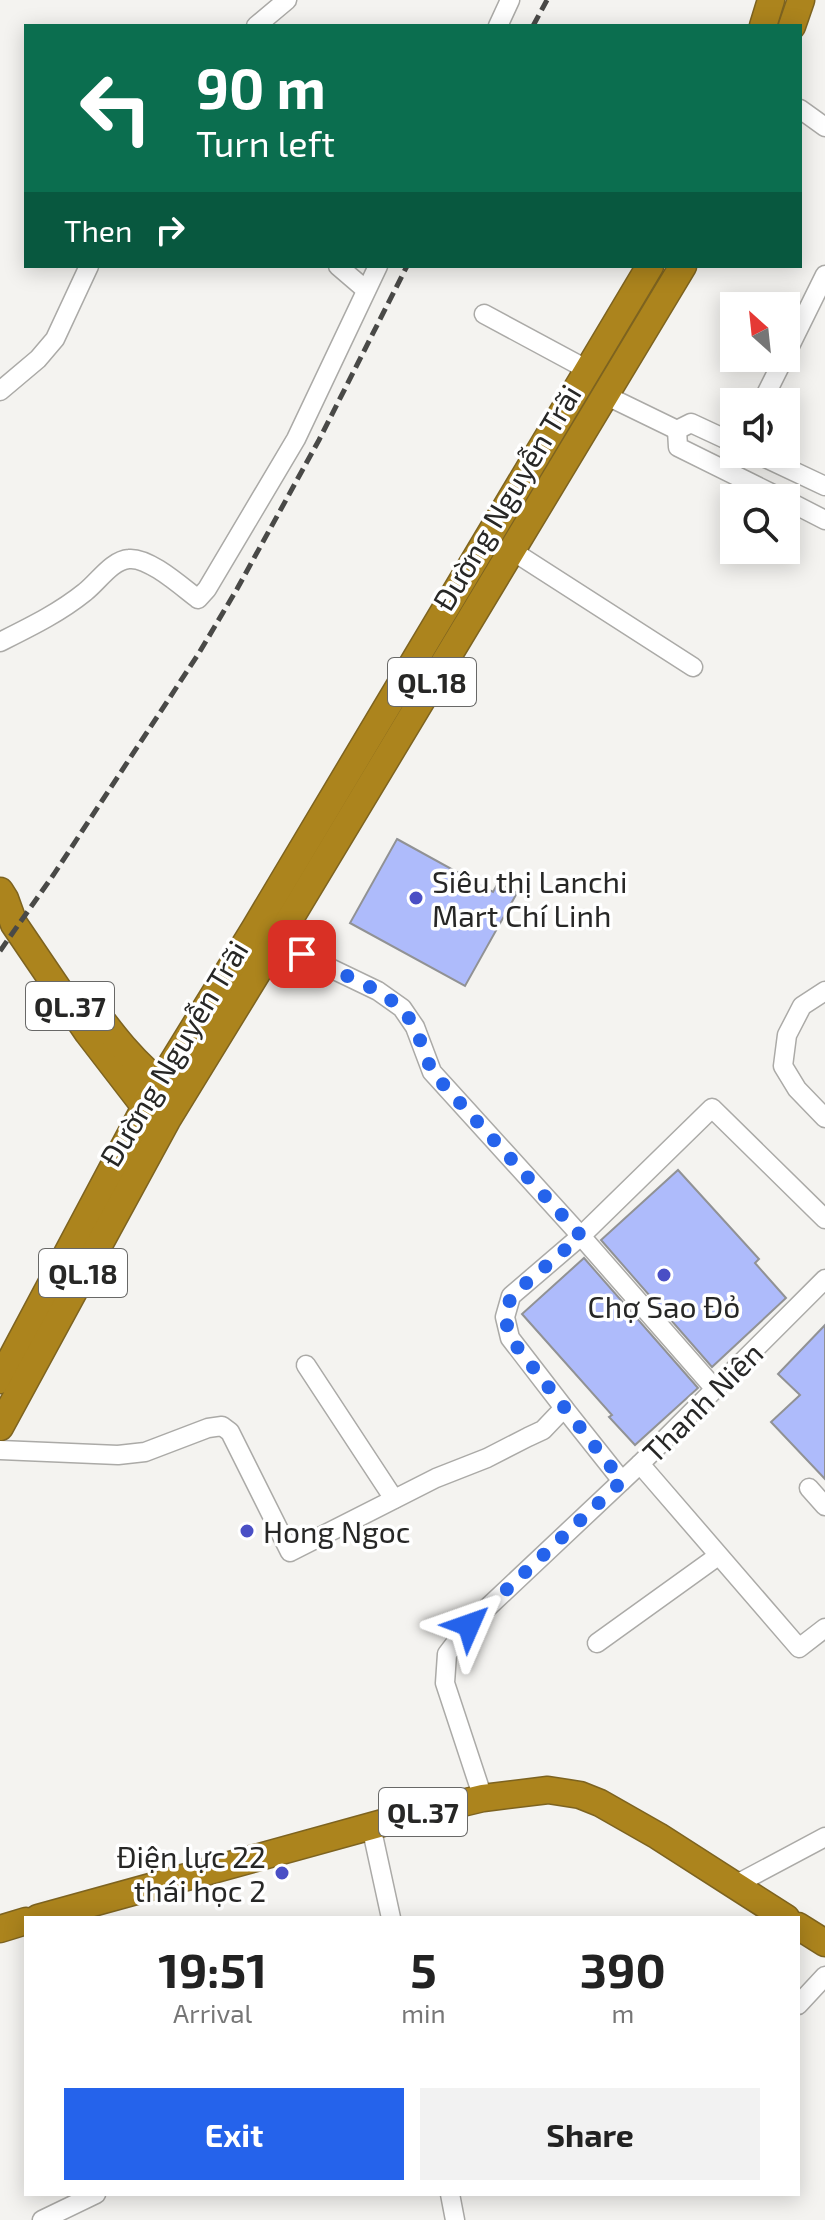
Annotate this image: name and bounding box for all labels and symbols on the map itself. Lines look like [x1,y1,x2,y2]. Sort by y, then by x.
north arrow [720,292,800,372]
street label: Đường Nguyễn Trãi [424,378,588,616]
road number: QL.18 [388,658,476,706]
place label: Siêu thị Lanchi Mart Chí Linh [432,863,627,933]
marker: Siêu thị Lanchi Mart Chí Linh [407,889,425,907]
pin [268,920,336,988]
street label: Đường Nguyễn Trãi [91,934,255,1172]
road number: QL.37 [26,982,114,1030]
road number: QL.18 [39,1249,127,1297]
marker: Chợ Sao Đỏ [655,1266,673,1284]
place label: Chợ Sao Đỏ [588,1288,740,1324]
street label: Thanh Niên [634,1334,770,1470]
place label: Hong Ngoc [263,1513,410,1549]
marker: Hong Ngoc [238,1522,256,1540]
position arrow [427,1583,511,1667]
road number: QL.37 [379,1788,467,1836]
place label: Điện lực 22 thái học 2 [116,1838,266,1908]
marker: Điện lực 22 thái học 2 [273,1864,291,1882]

